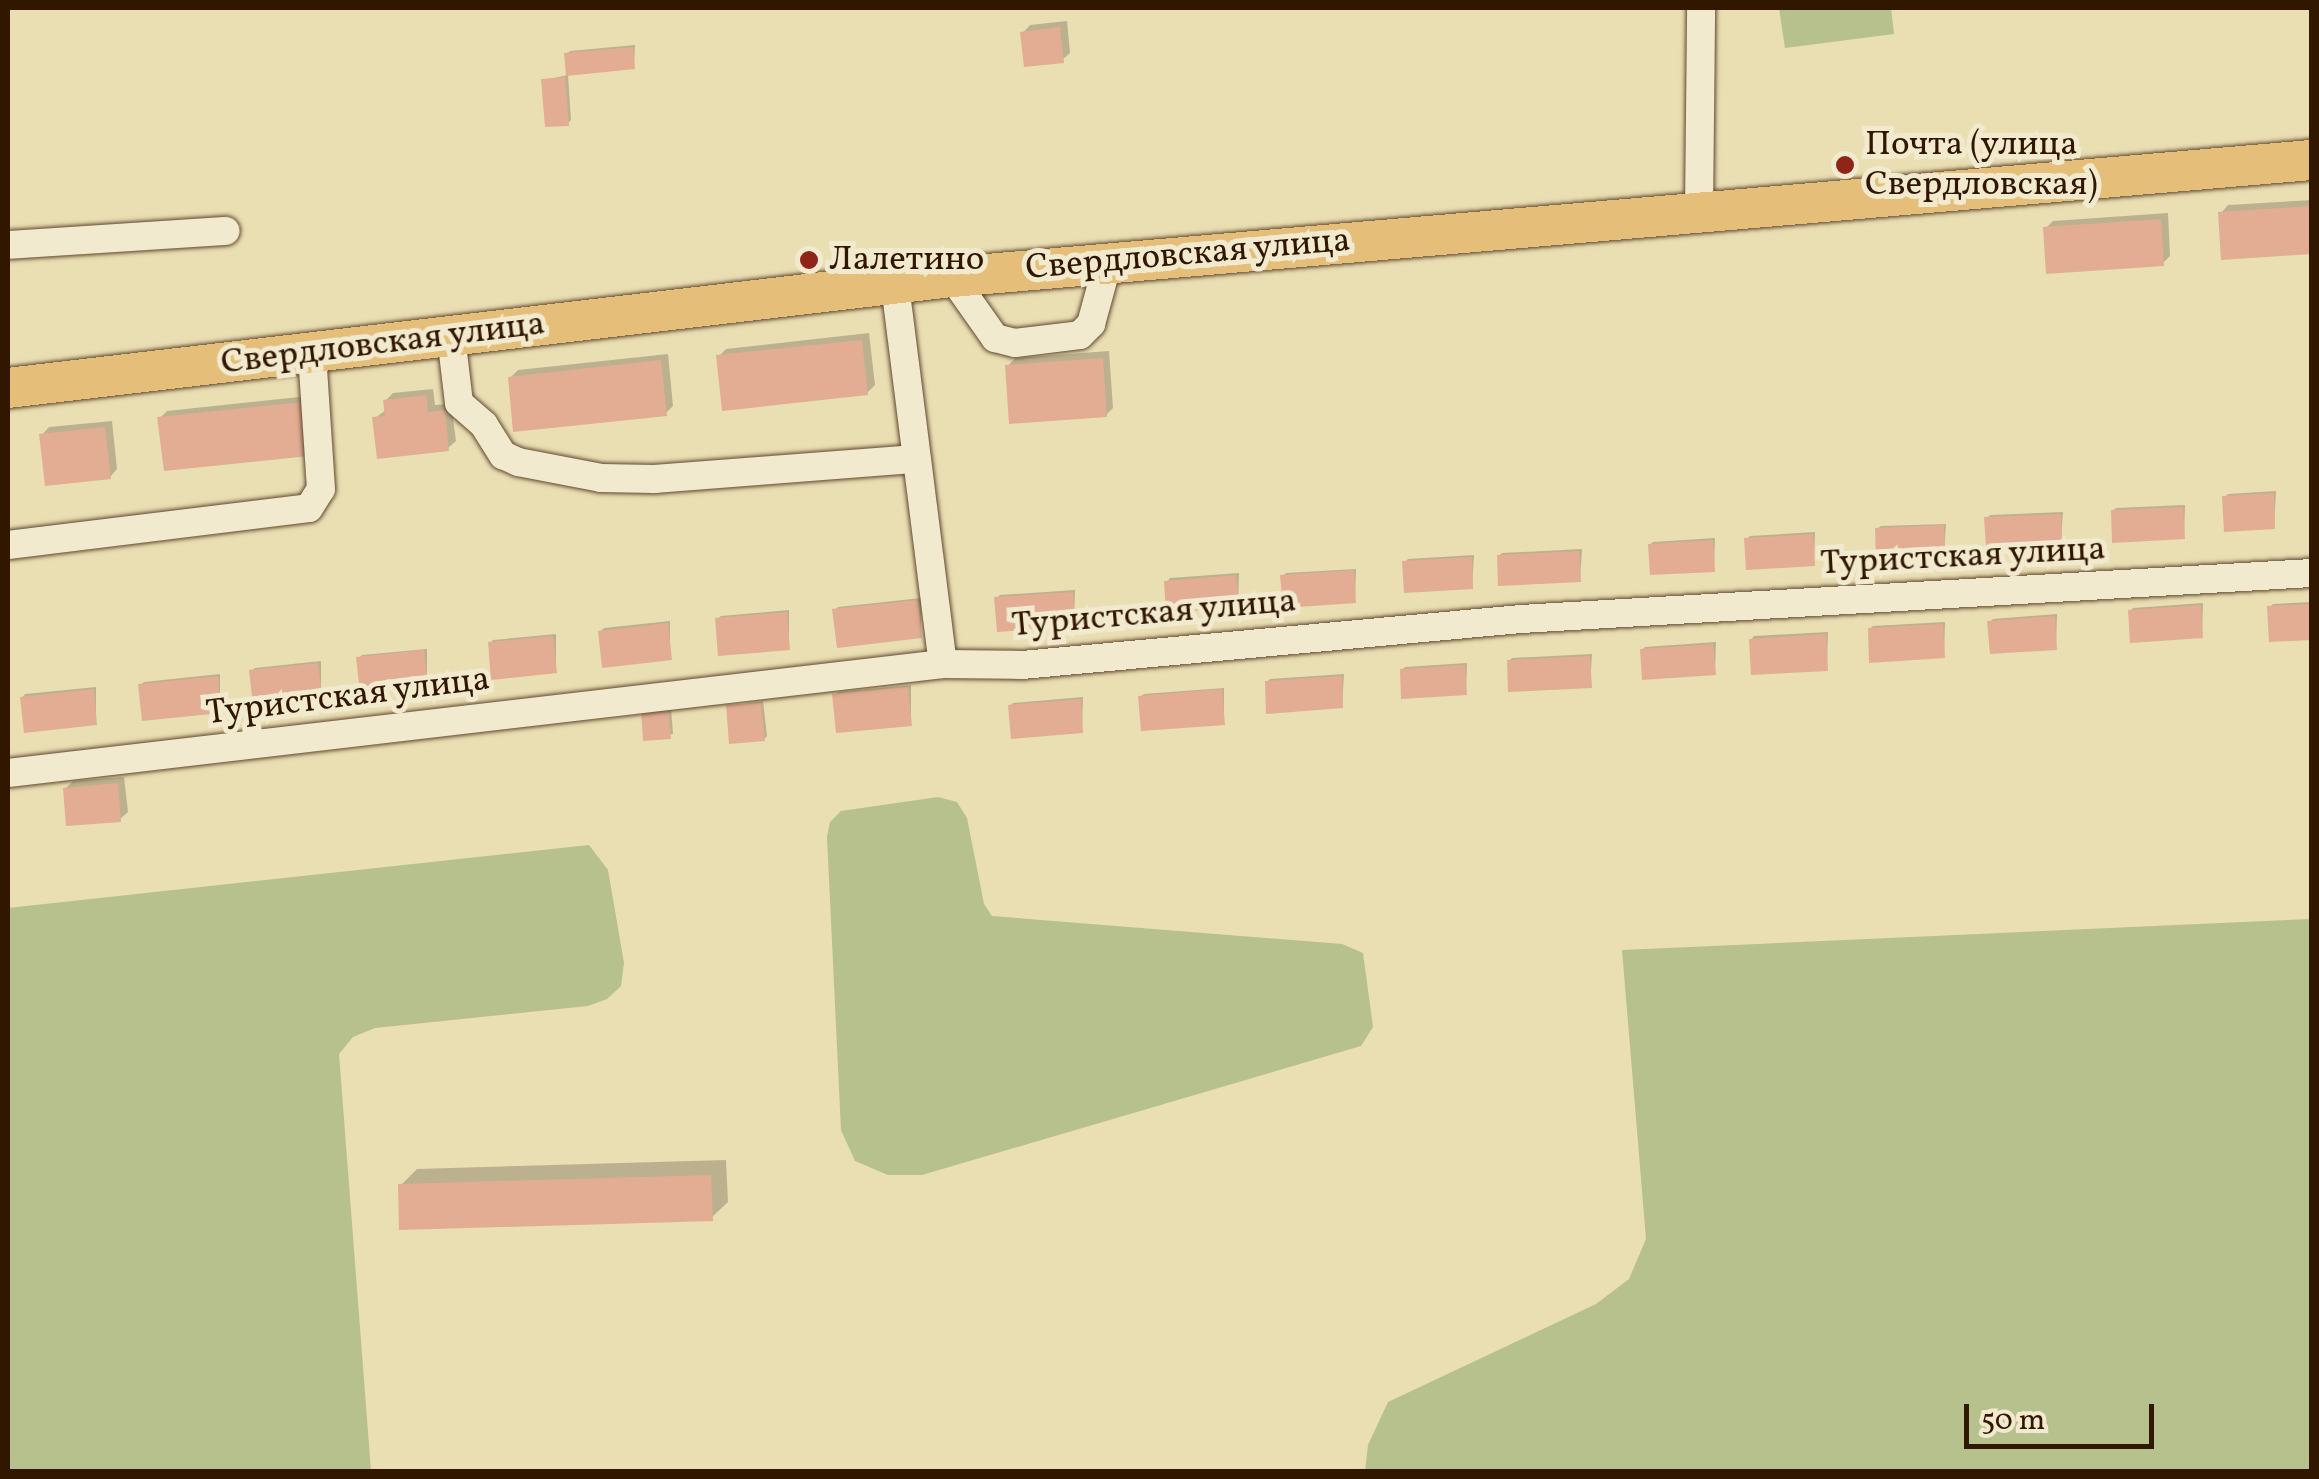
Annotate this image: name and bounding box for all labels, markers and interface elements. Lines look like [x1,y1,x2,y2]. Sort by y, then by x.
place label: Почта (улица Свердловская) [1865,124,2098,206]
marker: Почта (улица Свердловская) [1834,154,1856,176]
street label: Свердловская улица [1023,220,1353,290]
place label: Лалетино [829,239,984,281]
marker: Лалетино [798,249,820,271]
street label: Свердловская улица [218,303,548,385]
street label: Туристская улица [1819,529,2107,585]
street label: Туристская улица [1009,581,1299,647]
street label: Туристская улица [203,659,493,735]
scale bar [1969,1384,2159,1446]
text: 50 m [1981,1400,2045,1442]

